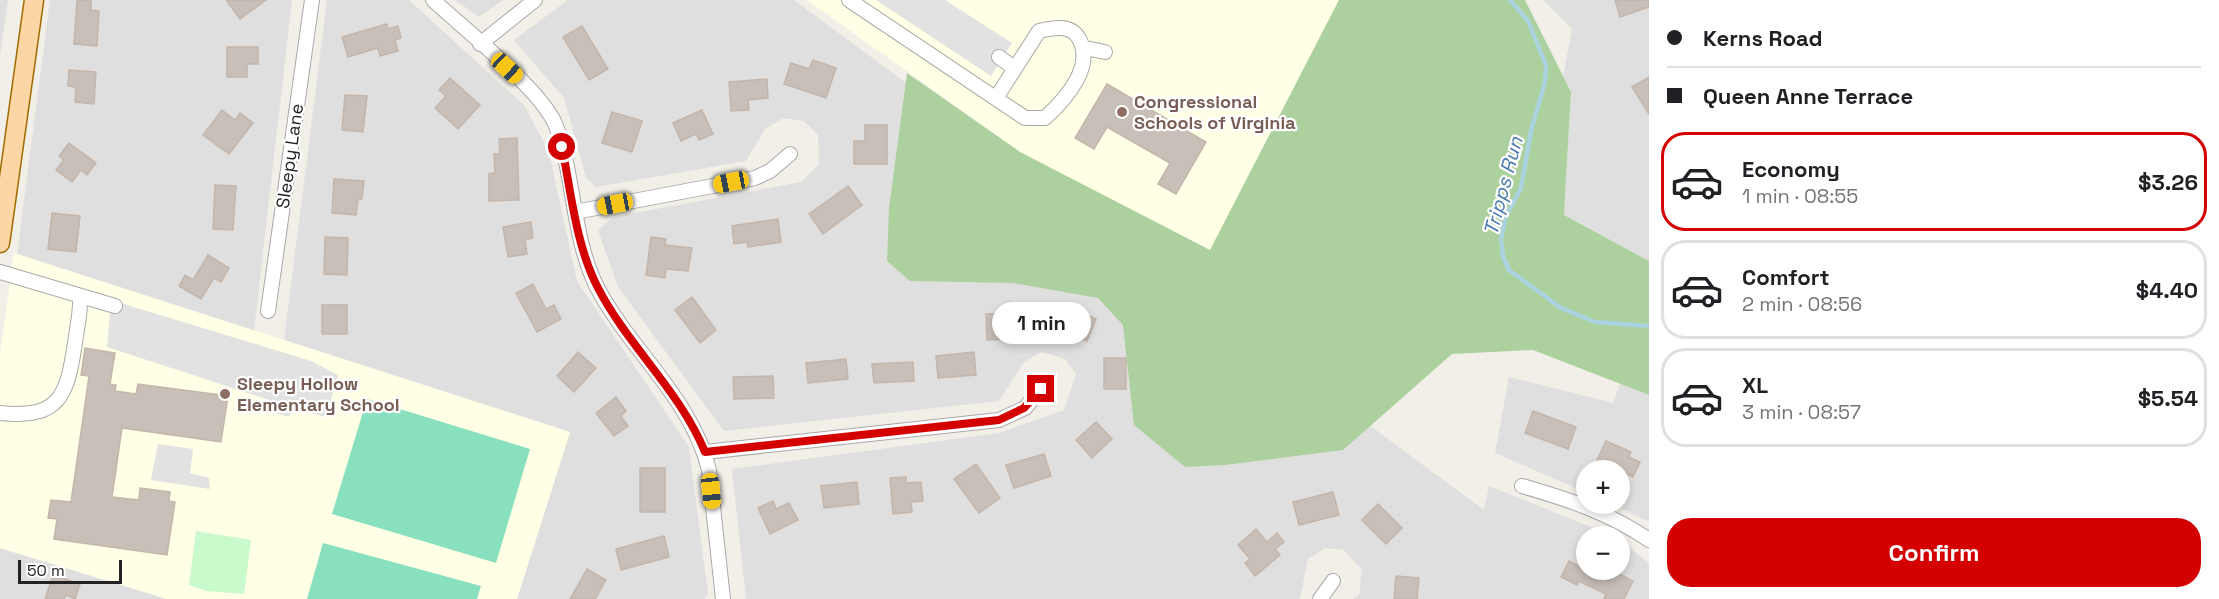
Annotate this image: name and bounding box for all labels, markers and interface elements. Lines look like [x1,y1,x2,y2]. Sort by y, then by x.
text: Kerns Road [1703,24,1822,52]
car [488,49,526,87]
text: Queen Anne Terrace [1703,82,1913,110]
place label: Congressional Schools of Virginia [1134,90,1296,134]
street label: Sleepy Lane [271,102,308,210]
marker: Congressional Schools of Virginia [1115,105,1129,119]
route start [548,133,575,160]
water label: Tripps Run [1477,133,1529,238]
icon: car [1670,155,1724,209]
text: Economy [1742,155,1840,183]
text: $3.26 [2138,168,2198,196]
car [712,170,750,194]
text: 1 min · 08:55 [1742,183,1858,209]
car [596,192,634,216]
icon: car [1670,263,1724,317]
text: Comfort [1742,263,1830,291]
text: $4.40 [2136,276,2198,304]
text: 2 min · 08:56 [1742,291,1862,317]
callout: 1 min [992,302,1090,344]
text: 1 min [1017,310,1066,336]
icon: car [1670,371,1724,425]
text: XL [1742,371,1768,399]
place label: Sleepy Hollow Elementary School [237,372,400,416]
route end [1027,375,1054,402]
text: $5.54 [2138,384,2198,412]
marker: Sleepy Hollow Elementary School [218,387,232,401]
text: 3 min · 08:57 [1742,399,1861,425]
map controls [1576,460,1630,580]
button: + [1576,460,1630,514]
car [700,472,722,510]
button: Confirm [1667,518,2201,587]
button: − [1576,526,1630,580]
scale bar [18,557,122,584]
text: 50 m [27,560,65,581]

